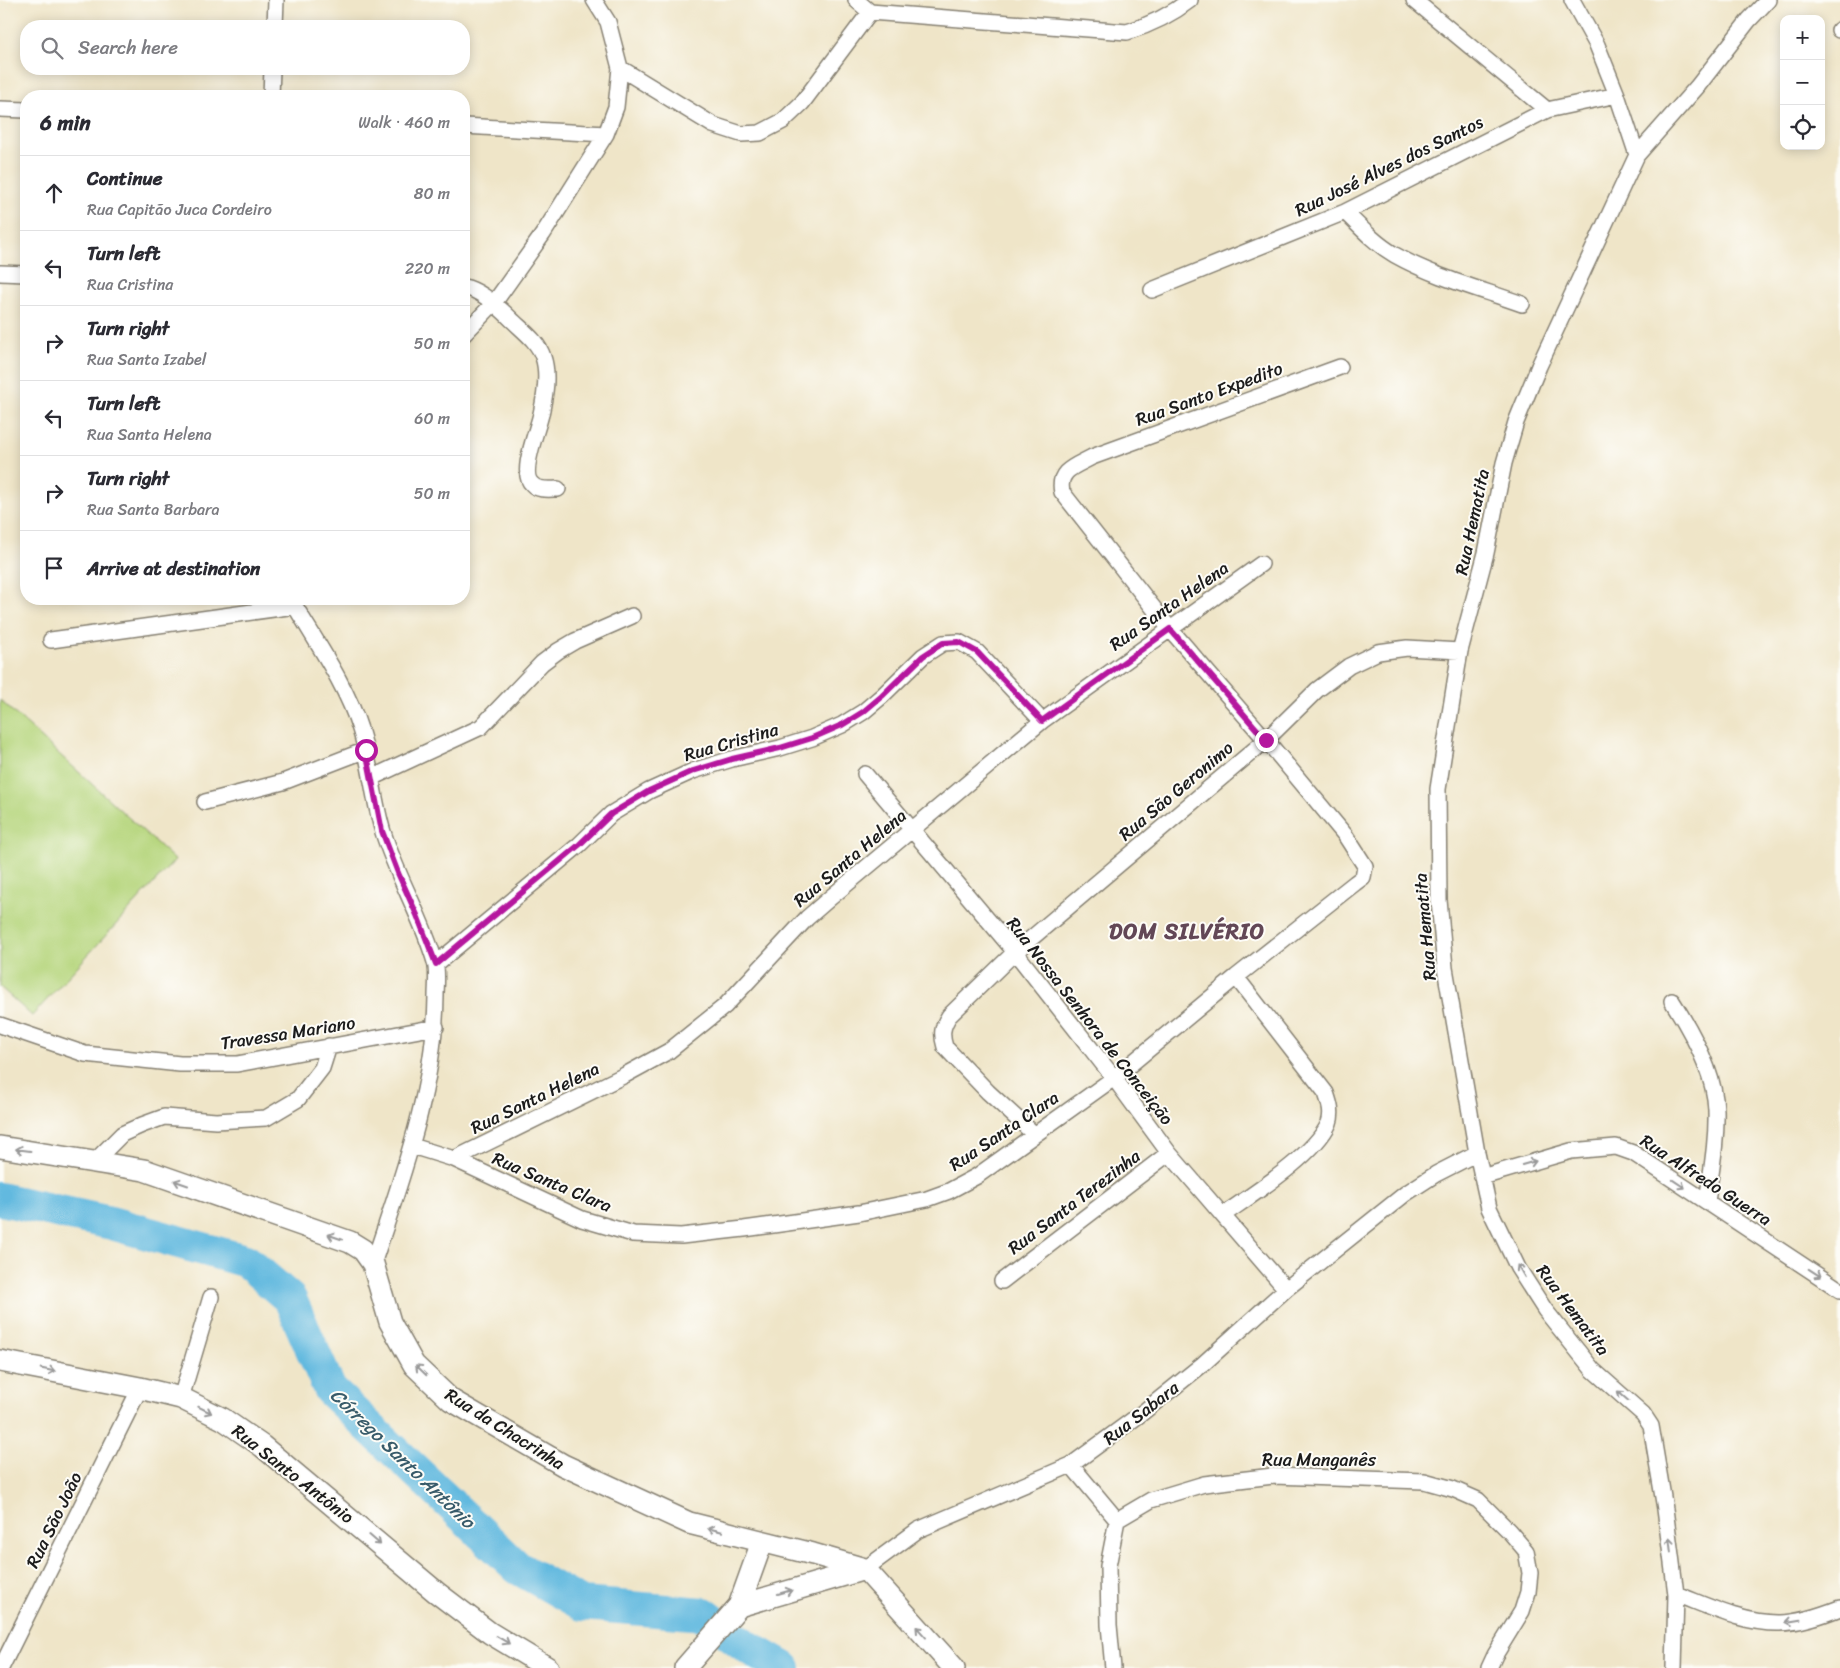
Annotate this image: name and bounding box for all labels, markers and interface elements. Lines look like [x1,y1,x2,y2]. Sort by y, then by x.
map controls [1780,15,1825,150]
button: + [1780,15,1825,60]
search box [20,20,470,75]
text: Search here [78,31,178,64]
icon: search [38,34,66,62]
button: − [1780,60,1825,105]
text: 6 min [40,104,91,142]
button: locate [1780,105,1825,150]
street label: Rua José Alves dos Santos [1289,106,1489,226]
text: Walk · 460 m [358,108,450,137]
text: Continue [87,162,163,195]
icon: ahead [40,179,68,207]
text: 80 m [414,179,450,208]
text: Rua Capitão Juca Cordeiro [87,195,272,224]
text: Turn left [87,237,160,270]
icon: left [40,254,68,282]
text: 220 m [405,254,450,283]
text: Rua Cristina [87,270,173,299]
text: Turn right [87,312,169,345]
icon: right [40,329,68,357]
text: 50 m [414,329,450,358]
text: Rua Santa Izabel [87,345,206,374]
street label: Rua Santo Expedito [1131,352,1287,436]
text: Turn left [87,387,160,420]
icon: left [40,404,68,432]
text: 60 m [414,404,450,433]
text: Rua Santa Helena [87,420,212,449]
text: Turn right [87,462,169,495]
street label: Rua Hematita [1445,466,1499,578]
icon: right [40,479,68,507]
text: 50 m [414,479,450,508]
text: Rua Santa Barbara [87,495,220,524]
text: Arrive at destination [87,552,260,585]
street label: Rua Santa Helena [1102,553,1236,659]
icon: arrive [40,554,68,582]
street label: Rua Cristina [680,713,783,771]
route end [1255,729,1278,752]
street label: Rua São Geronimo [1111,733,1241,849]
route start [355,739,378,762]
street label: Rua Santa Helena [786,801,914,915]
street label: Rua Hematita [1404,872,1446,982]
street label: Rua Nossa Senhora de Conceição [998,910,1182,1132]
district label: DOM SILVÉRIO [1109,912,1265,951]
street label: Travessa Mariano [218,1007,358,1059]
street label: Rua Santa Helena [465,1053,605,1143]
street label: Rua Santa Clara [942,1082,1066,1180]
street label: Rua Alfredo Guerra [1634,1125,1778,1235]
street label: Rua Santa Terezinha [1000,1140,1148,1263]
street label: Rua Santa Clara [487,1142,617,1222]
one-way arrow [15,1145,31,1155]
one-way arrow [1521,1158,1537,1167]
one-way arrow [174,1178,189,1187]
one-way arrow [1672,1179,1686,1189]
one-way arrow [327,1232,343,1241]
street label: Rua Hematita [1528,1257,1618,1363]
one-way arrow [1515,1264,1525,1278]
one-way arrow [1808,1268,1822,1278]
one-way arrow [414,1364,427,1376]
one-way arrow [39,1366,55,1376]
street label: Rua Sabara [1096,1372,1187,1453]
street label: Rua da Chacrinha [439,1379,571,1479]
water label: Córrego Santo Antônio [322,1380,484,1538]
one-way arrow [1617,1390,1630,1401]
one-way arrow [197,1406,212,1415]
street label: Rua Santo Antônio [225,1416,361,1532]
street label: Rua Manganês [1262,1444,1377,1476]
street label: Rua São João [17,1466,91,1574]
one-way arrow [708,1524,724,1534]
one-way arrow [369,1534,382,1546]
one-way arrow [1665,1538,1675,1554]
one-way arrow [777,1587,793,1597]
one-way arrow [1785,1616,1801,1626]
one-way arrow [915,1625,927,1638]
one-way arrow [495,1636,509,1646]

